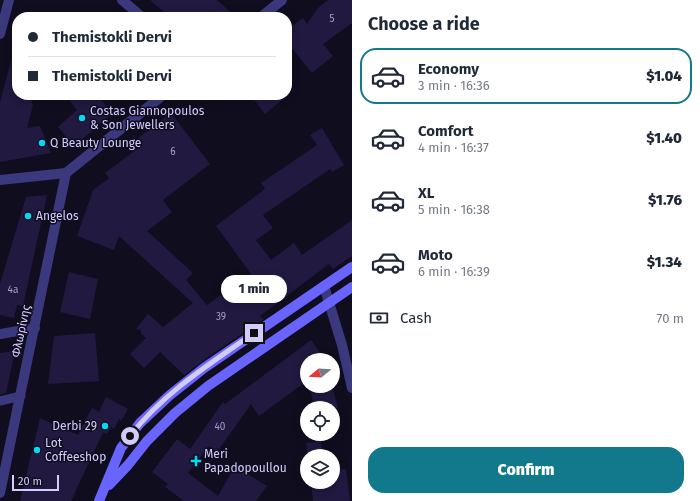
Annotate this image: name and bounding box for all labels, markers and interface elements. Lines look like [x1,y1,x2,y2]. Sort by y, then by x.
house number: 5 [329,13,335,25]
text: Choose a ride [368,13,480,35]
text: Themistokli Dervi [52,28,172,46]
icon: car [370,58,406,94]
text: Economy [418,60,479,78]
text: Themistokli Dervi [52,67,172,85]
text: $1.04 [646,67,682,85]
text: 3 min · 16:36 [418,78,490,93]
place label: Costas Giannopoulos & Son Jewellers [90,104,205,132]
marker: Costas Giannopoulos & Son Jewellers [77,113,87,123]
icon: car [370,120,406,156]
text: Comfort [418,122,474,140]
text: $1.40 [646,129,682,147]
place label: Q Beauty Lounge [50,136,141,150]
marker: Q Beauty Lounge [37,138,47,148]
text: 4 min · 16:37 [418,140,489,155]
house number: 6 [170,146,176,158]
icon: car [370,182,406,218]
text: XL [418,184,434,202]
text: $1.76 [648,191,682,209]
text: 5 min · 16:38 [418,202,490,217]
place label: Angelos [36,209,79,223]
marker: Angelos [23,211,33,221]
icon: car [370,244,406,280]
text: Moto [418,246,453,264]
text: $1.34 [647,253,682,271]
text: 6 min · 16:39 [418,264,490,279]
callout: 1 min [221,275,287,303]
text: 1 min [238,281,270,296]
house number: 4a [8,284,18,296]
street label: Φλωρίνης [9,303,33,359]
icon: cash [368,307,390,329]
text: Cash [400,309,432,327]
house number: 39 [216,311,226,323]
text: 70 m [657,311,684,326]
route end [245,324,263,342]
north arrow [300,353,340,393]
map controls [300,353,340,489]
button: locate [300,401,340,441]
place label: Derbi 29 [52,419,97,433]
marker: Derbi 29 [100,421,110,431]
house number: 40 [215,421,226,433]
route start [121,427,139,445]
place label: Lot Coffeeshop [45,436,106,464]
marker: Lot Coffeeshop [32,445,42,455]
place label: Meri Papadopoullou [204,447,287,475]
button: Confirm [368,447,684,493]
button: layers [300,449,340,489]
marker: Meri Papadopoullou [191,456,201,466]
scale bar [12,473,59,492]
text: 20 m [18,475,42,488]

